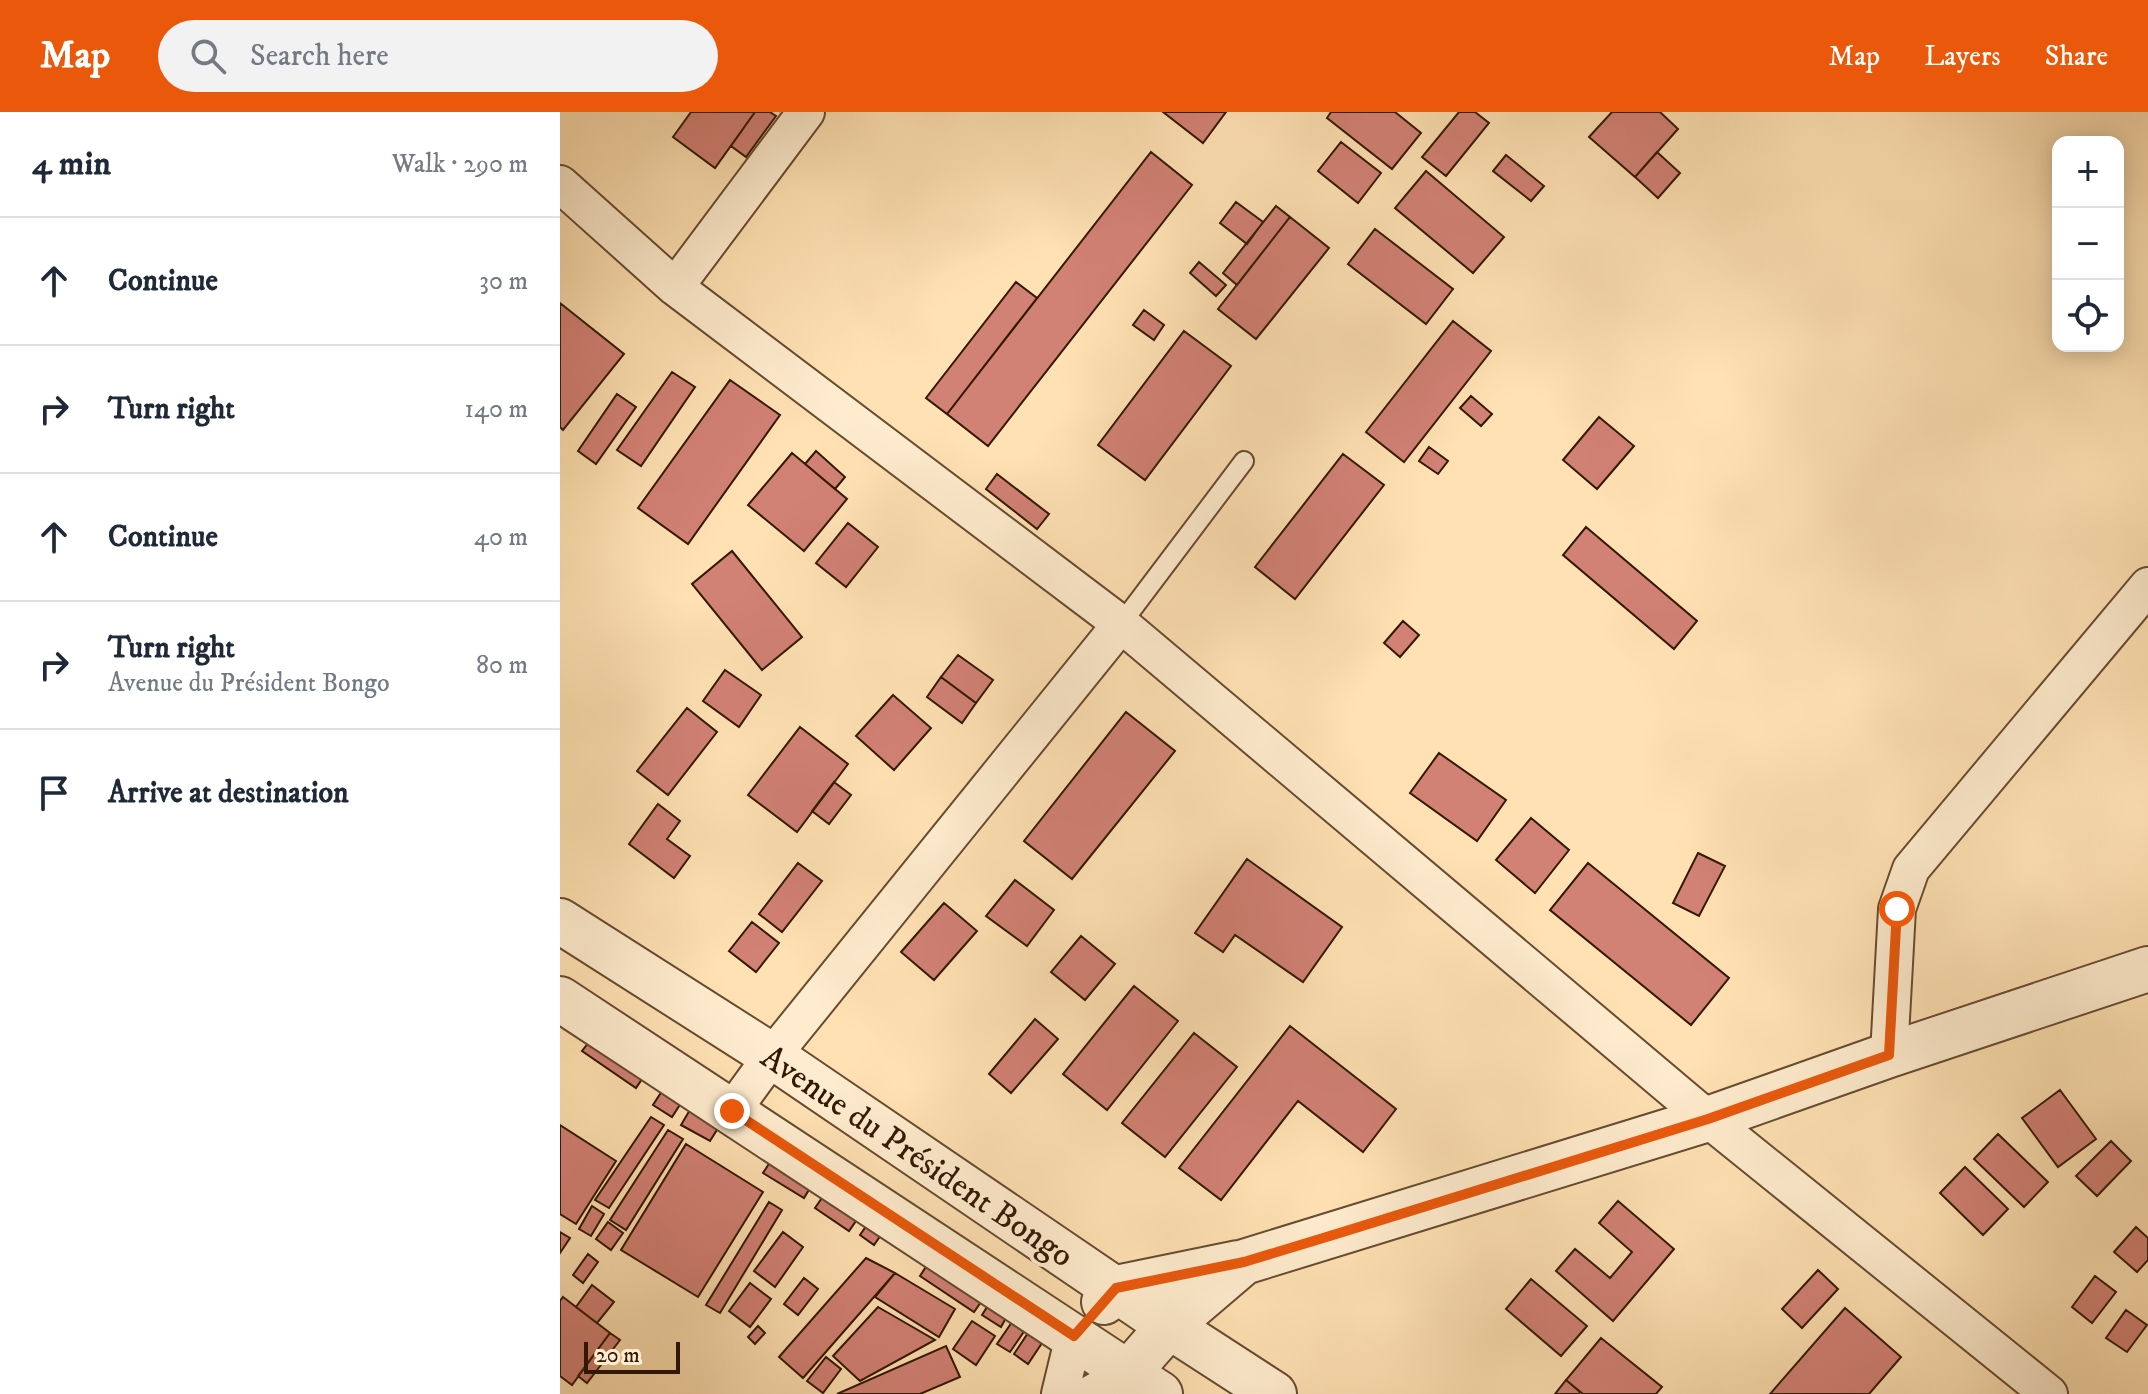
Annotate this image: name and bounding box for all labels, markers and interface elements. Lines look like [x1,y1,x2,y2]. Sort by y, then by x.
search box [158,20,718,92]
text: Map [40,32,110,80]
icon: search [186,34,230,78]
text: Search here [250,38,389,75]
text: Map [1829,39,1880,74]
text: Layers [1924,39,2001,74]
text: Share [2045,39,2108,74]
map controls [2052,136,2124,352]
button: + [2052,136,2124,208]
text: 4 min [32,143,111,185]
text: Walk · 290 m [392,148,528,181]
button: − [2052,208,2124,280]
icon: ahead [32,259,76,303]
text: Continue [108,263,218,300]
text: 30 m [479,265,528,298]
button: locate [2052,280,2124,352]
icon: right [32,387,76,431]
text: Turn right [108,391,235,428]
text: 140 m [464,393,528,426]
icon: ahead [32,515,76,559]
text: Continue [108,519,218,556]
text: 40 m [474,521,528,554]
text: Turn right [108,630,235,667]
icon: right [32,643,76,687]
text: 80 m [476,649,528,682]
text: Avenue du Président Bongo [108,667,390,700]
icon: arrive [32,771,76,815]
text: Arrive at destination [108,775,349,812]
route start [1879,891,1915,927]
street label: Avenue du Président Bongo [752,1036,1081,1277]
route end [714,1093,750,1129]
scale bar [584,1338,680,1374]
text: 20 m [596,1342,640,1369]

